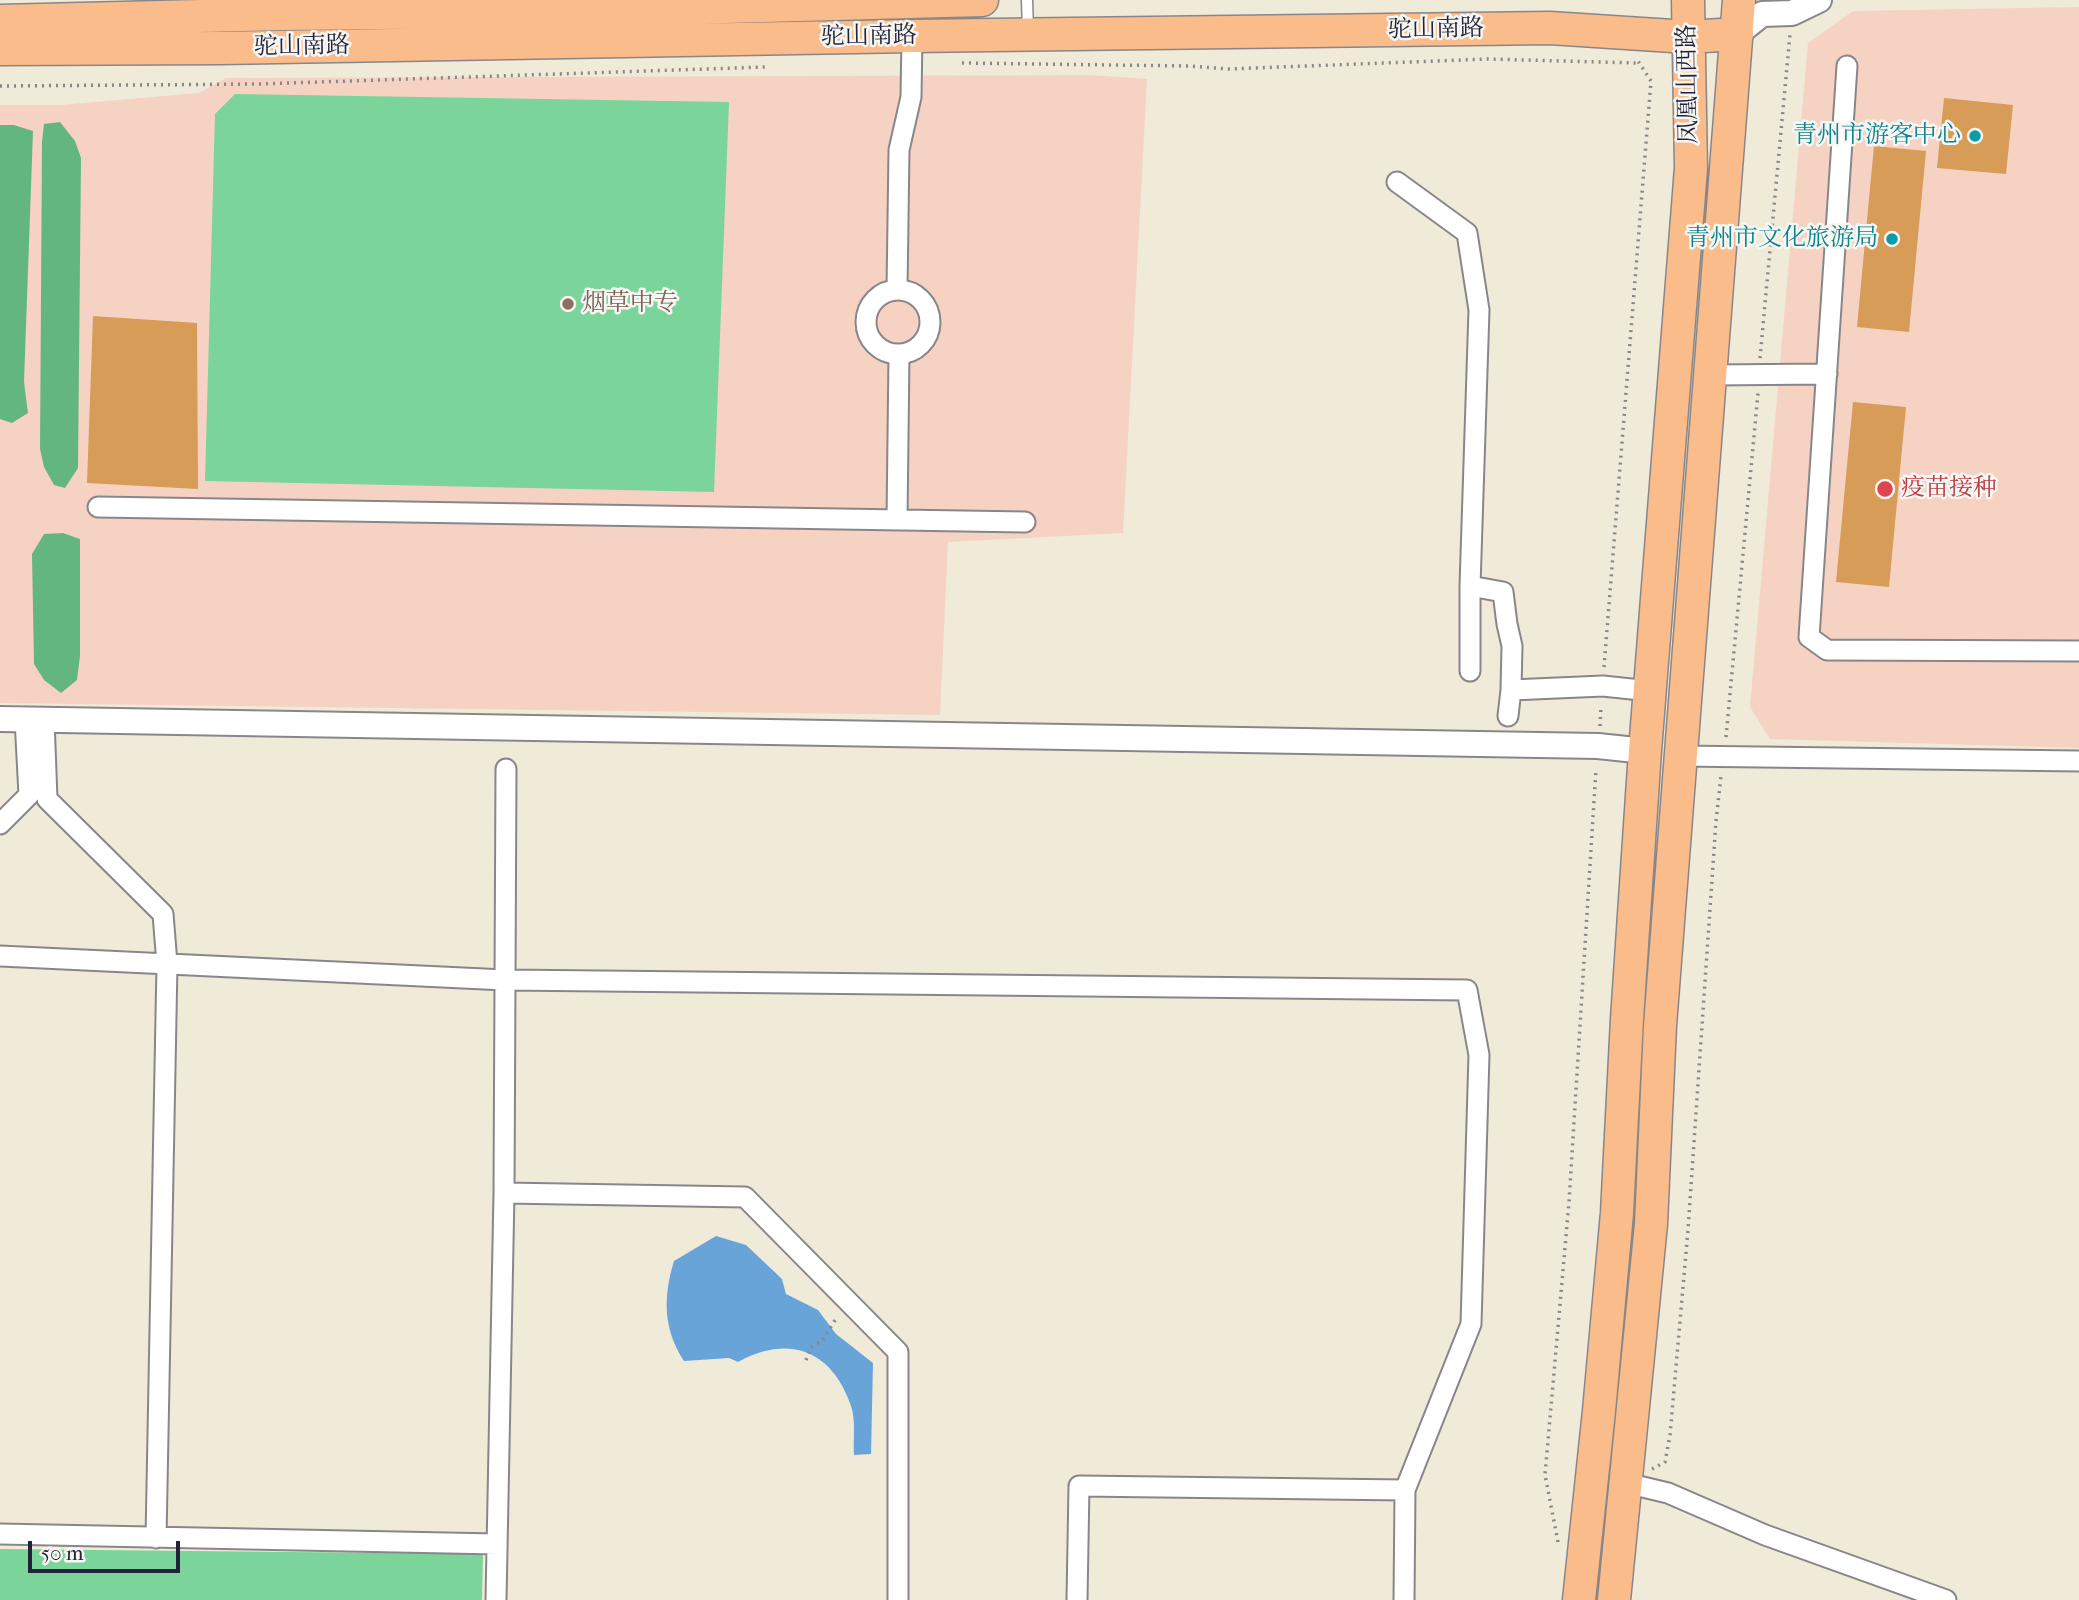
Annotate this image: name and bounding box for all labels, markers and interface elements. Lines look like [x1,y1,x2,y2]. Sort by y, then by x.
street label: 驼山南路 [1388,15,1484,45]
street label: 驼山南路 [821,22,917,52]
street label: 凤凰山西路 [1674,24,1704,144]
street label: 驼山南路 [254,32,350,62]
place label: 青州市游客中心 [1793,122,1961,150]
marker: 青州市游客中心 [1967,128,1983,144]
place label: 青州市文化旅游局 [1686,225,1878,253]
marker: 青州市文化旅游局 [1884,231,1900,247]
place label: 烟草中专 [582,290,678,318]
marker: 烟草中专 [560,296,576,312]
place label: 疫苗接种 [1901,475,1997,503]
marker: 疫苗接种 [1875,479,1895,499]
scale bar [32,1526,184,1570]
text: 50 m [41,1541,84,1565]

